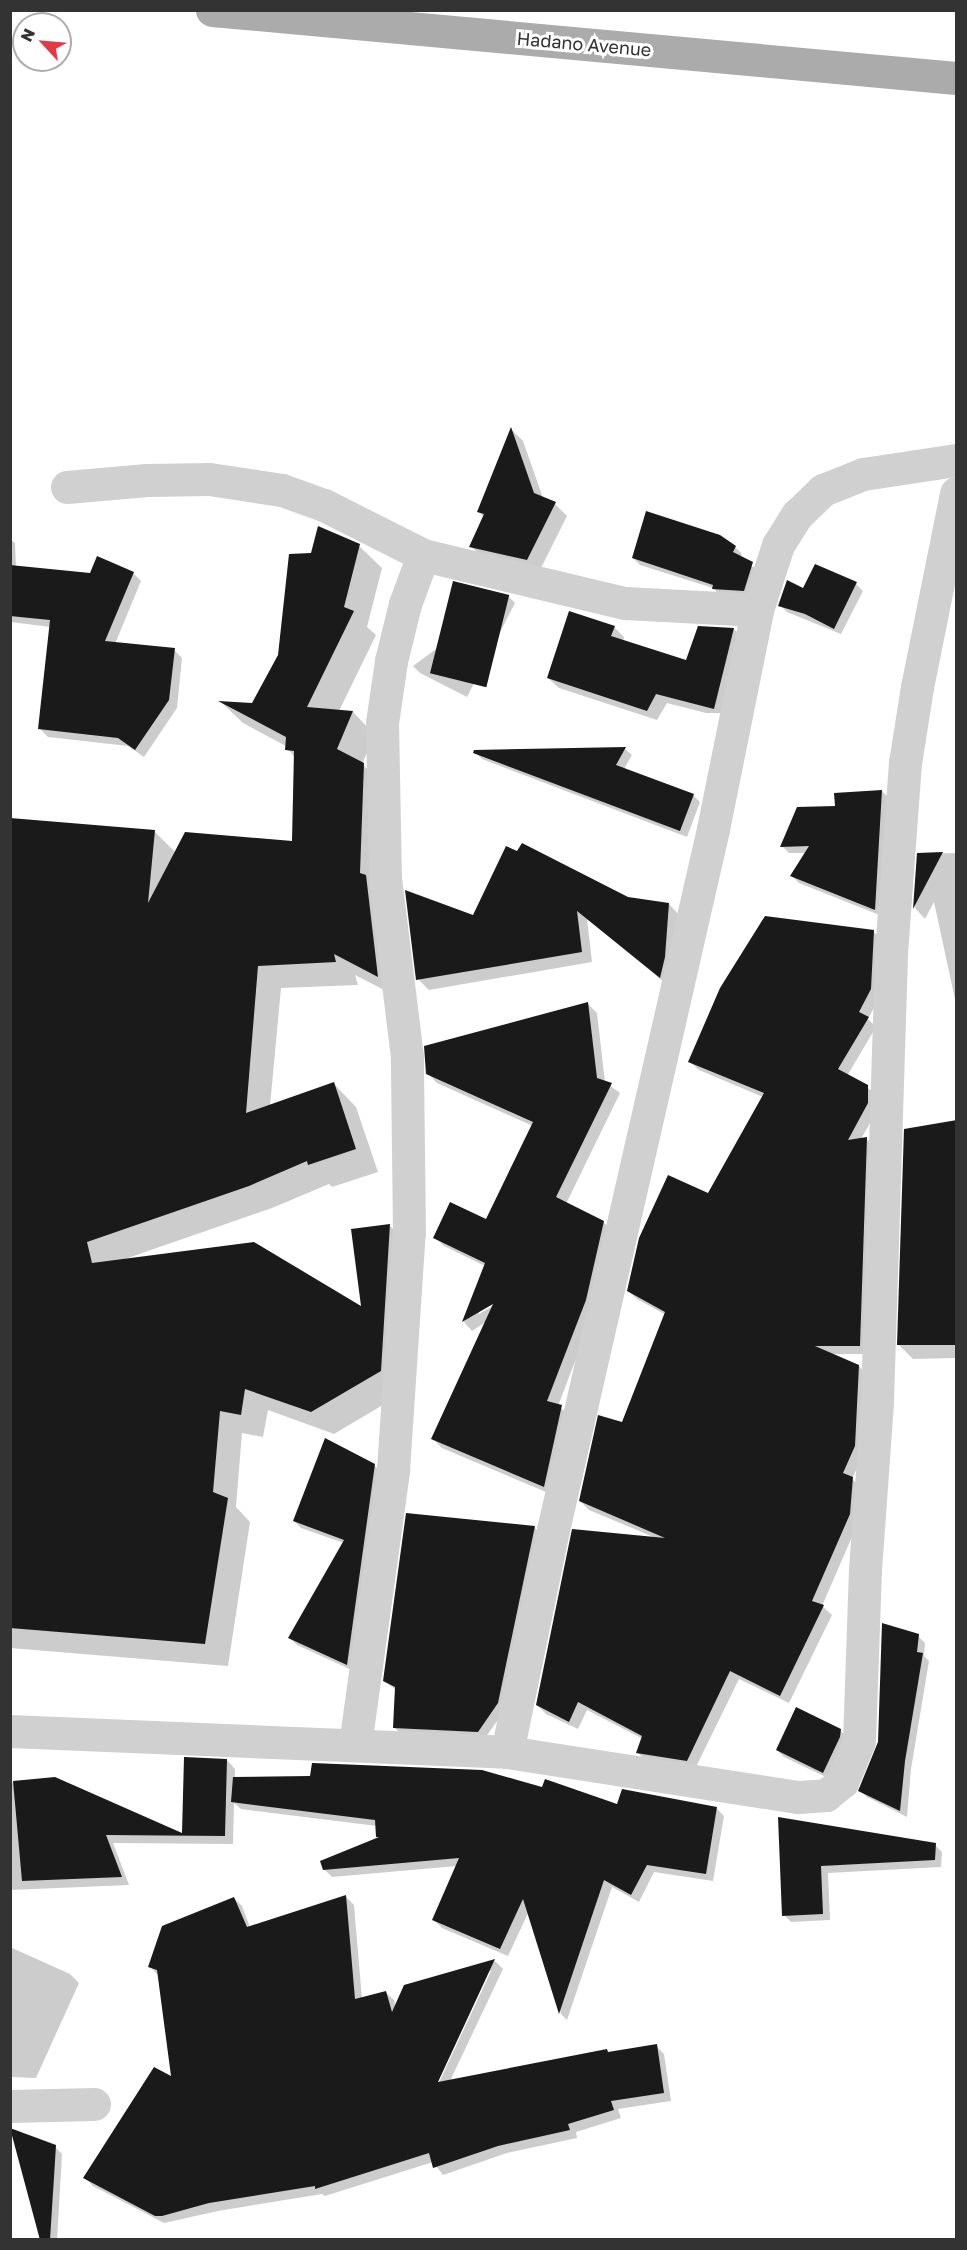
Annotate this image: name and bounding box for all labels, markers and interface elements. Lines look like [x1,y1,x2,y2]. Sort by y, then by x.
north arrow [12,12,72,72]
text: N [16,25,39,45]
street label: Hadano Avenue [516,27,652,61]

